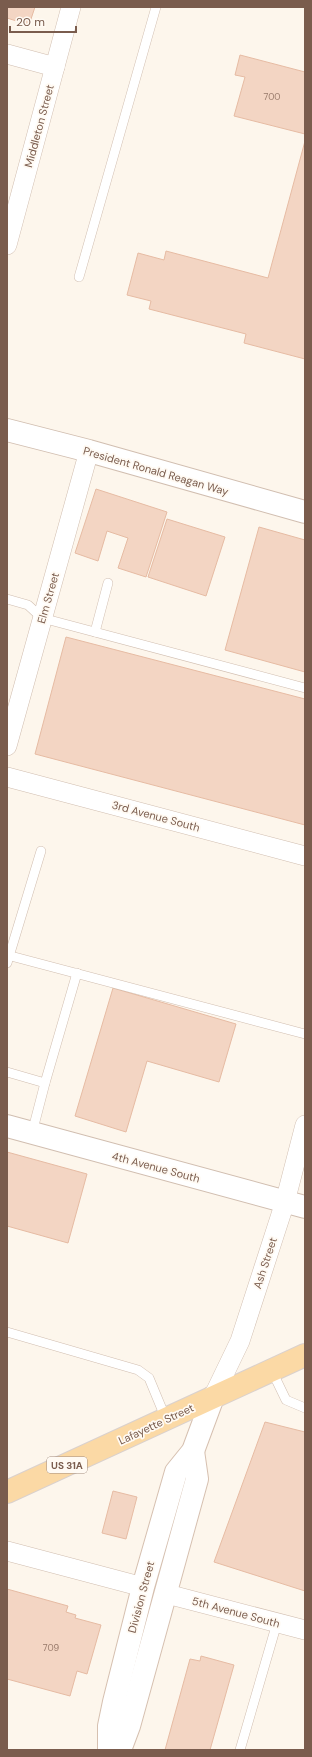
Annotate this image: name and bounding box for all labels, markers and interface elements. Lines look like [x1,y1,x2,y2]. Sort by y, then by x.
scale bar [10,8,76,34]
text: 20 m [16,14,45,30]
street label: Middleton Street [21,83,57,169]
house number: 700 [264,91,281,103]
street label: President Ronald Reagan Way [82,444,230,498]
street label: Elm Street [34,571,62,625]
street label: 3rd Avenue South [111,798,201,834]
street label: 4th Avenue South [111,1149,201,1185]
street label: Ash Street [250,1236,280,1290]
street label: Lafayette Street [116,1400,196,1448]
road number: US 31A [47,1457,87,1473]
street label: Division Street [125,1560,157,1634]
street label: 5th Avenue South [191,1594,281,1630]
house number: 709 [43,1642,60,1654]

